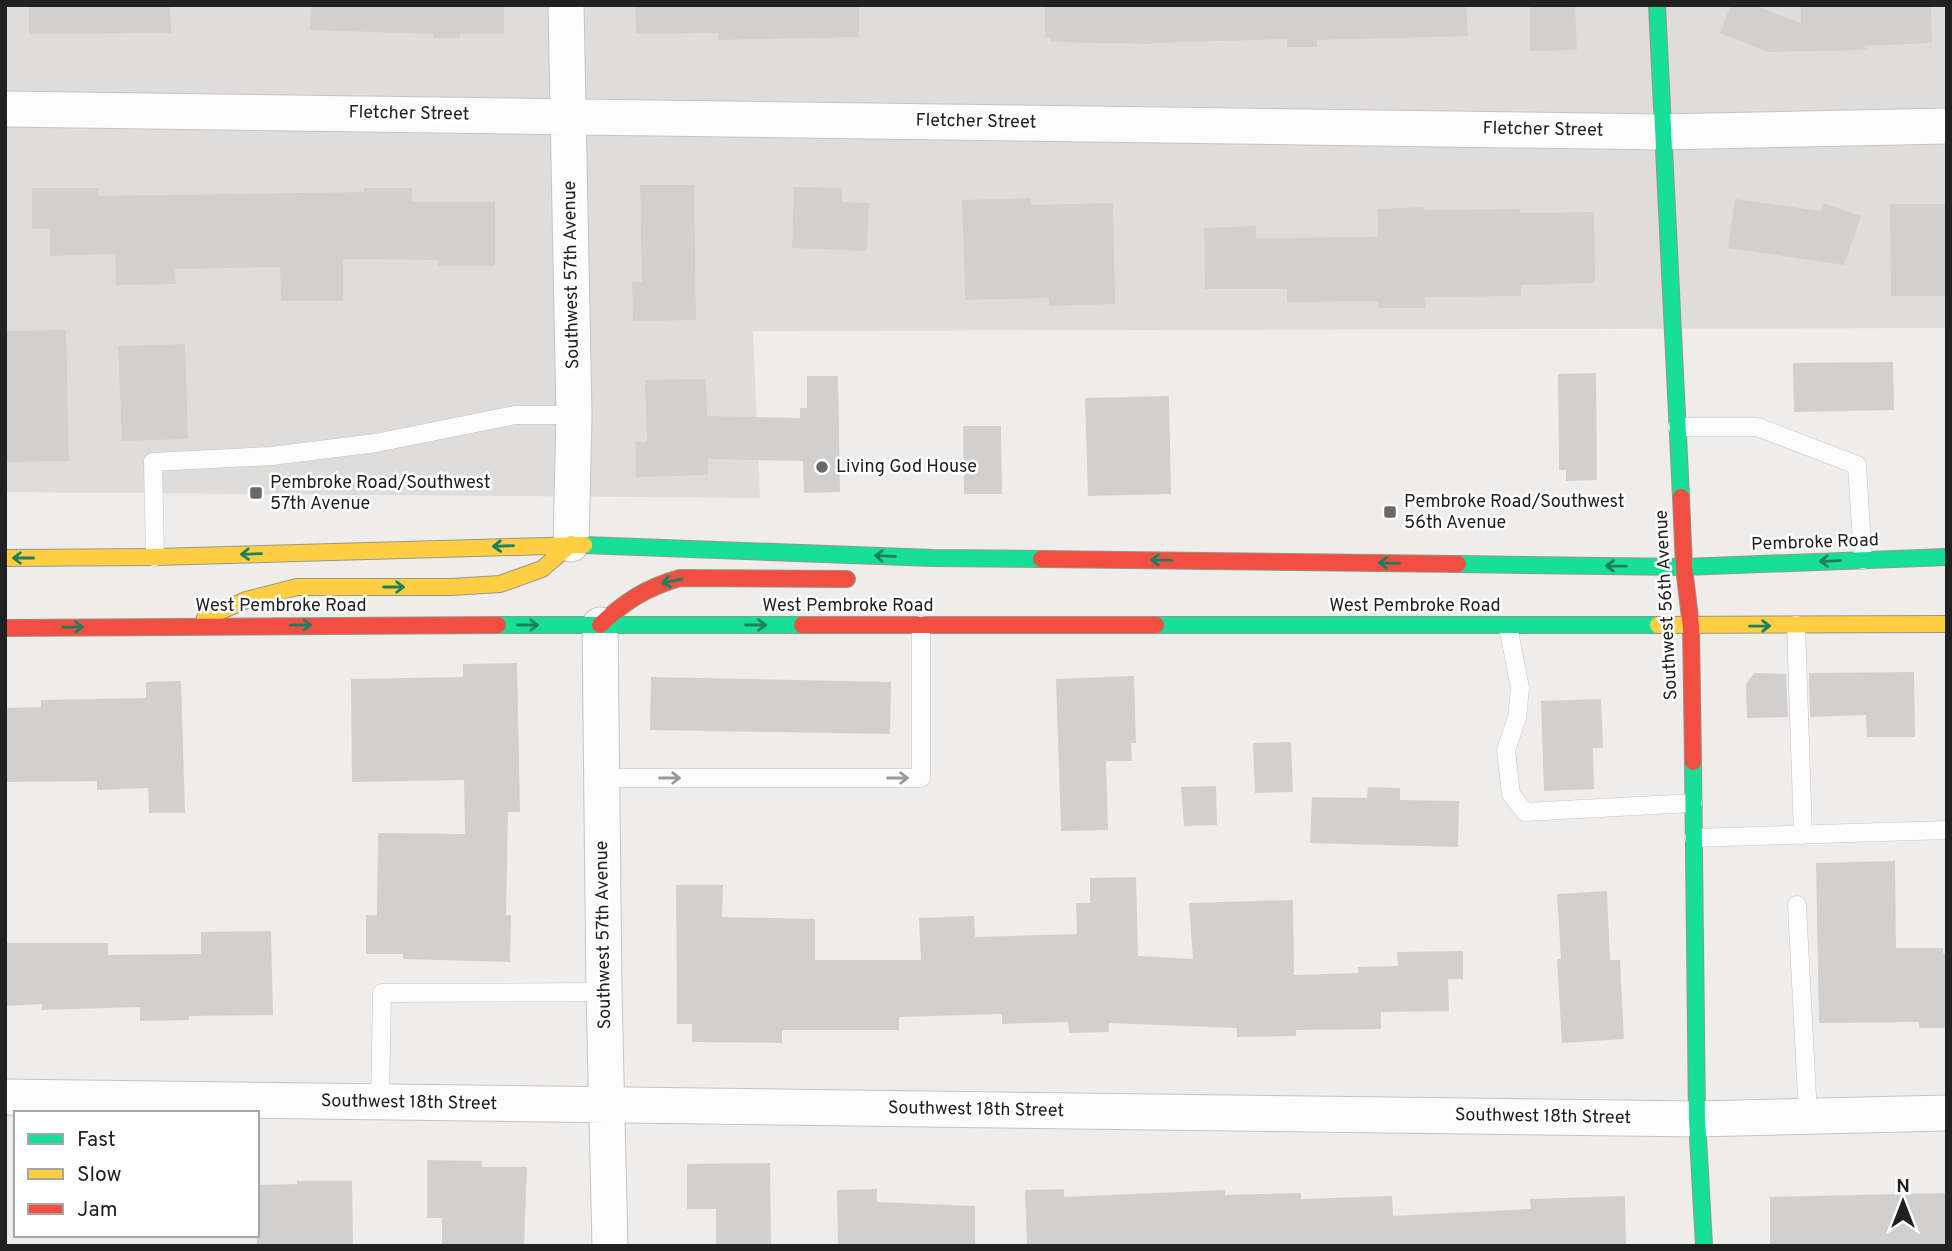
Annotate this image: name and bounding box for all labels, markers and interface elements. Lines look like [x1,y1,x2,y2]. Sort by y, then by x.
street label: Fletcher Street [348,101,470,127]
street label: Fletcher Street [915,109,1037,135]
street label: Fletcher Street [1482,117,1604,143]
street label: Southwest 57th Avenue [559,180,585,370]
place label: Living God House [836,456,977,479]
marker: Living God House [814,459,830,475]
place label: Pembroke Road/Southwest 57th Avenue [270,472,491,516]
marker: Pembroke Road/Southwest 57th Avenue [248,485,264,501]
place label: Pembroke Road/Southwest 56th Avenue [1404,491,1625,535]
marker: Pembroke Road/Southwest 56th Avenue [1382,504,1398,520]
street label: Southwest 56th Avenue [1651,509,1683,701]
street label: Pembroke Road [1751,529,1879,557]
one-way arrow [492,540,515,553]
one-way arrow [240,547,263,560]
one-way arrow [873,549,896,563]
one-way arrow [12,551,35,565]
one-way arrow [1150,554,1173,567]
one-way arrow [1818,555,1841,568]
one-way arrow [1377,556,1400,570]
one-way arrow [1605,559,1628,573]
one-way arrow [662,575,684,588]
one-way arrow [382,580,405,594]
street label: West Pembroke Road [195,595,367,618]
street label: West Pembroke Road [762,595,934,618]
street label: West Pembroke Road [1329,595,1501,618]
one-way arrow [289,618,312,632]
one-way arrow [517,618,540,632]
one-way arrow [744,618,767,632]
one-way arrow [1748,619,1771,633]
one-way arrow [62,621,85,634]
one-way arrow [659,771,682,785]
one-way arrow [886,771,909,785]
street label: Southwest 57th Avenue [591,840,617,1030]
street label: Southwest 18th Street [321,1090,497,1116]
street label: Southwest 18th Street [888,1097,1064,1123]
street label: Southwest 18th Street [1455,1104,1631,1130]
legend [14,1111,259,1237]
text: Fast [77,1127,116,1154]
text: Slow [77,1162,122,1189]
north arrow [1868,1167,1938,1237]
text: N [1896,1175,1910,1199]
text: Jam [77,1197,118,1224]

